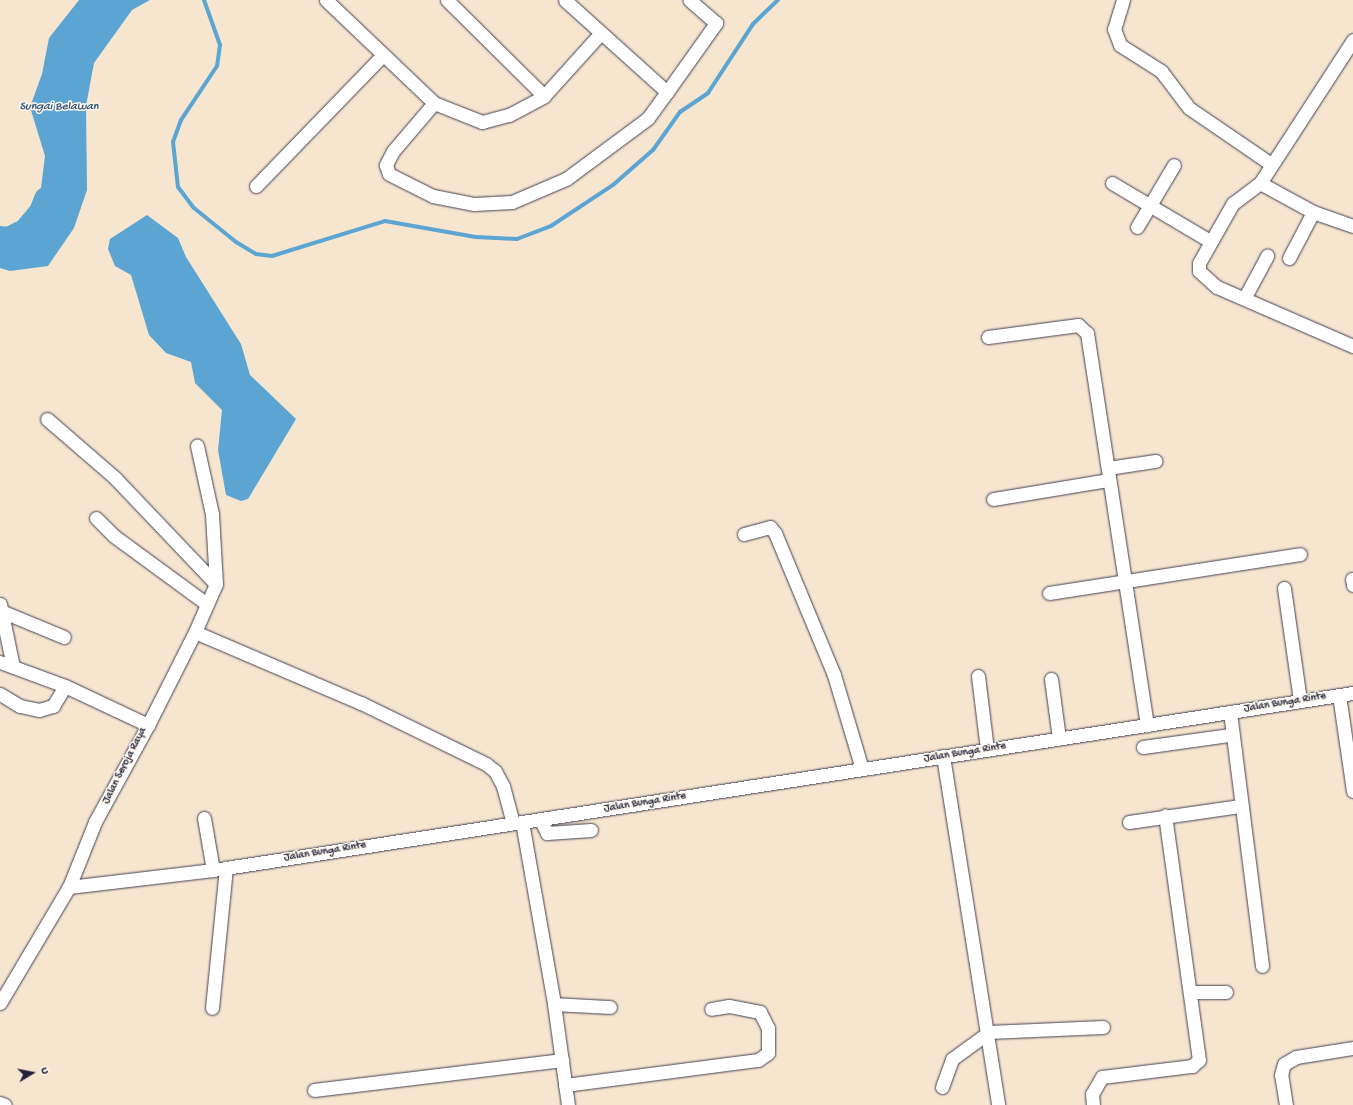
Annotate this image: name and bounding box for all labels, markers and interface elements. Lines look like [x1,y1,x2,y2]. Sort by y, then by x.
water label: Sungai Belawan [19,101,99,115]
street label: Jalan Bunga Rinte [1243,690,1327,716]
street label: Jalan Seroja Raya [100,726,150,806]
street label: Jalan Bunga Rinte [923,740,1007,766]
street label: Jalan Bunga Rinte [603,790,687,816]
street label: Jalan Bunga Rinte [283,839,367,865]
north arrow [12,1053,52,1093]
text: U [37,1067,50,1075]

